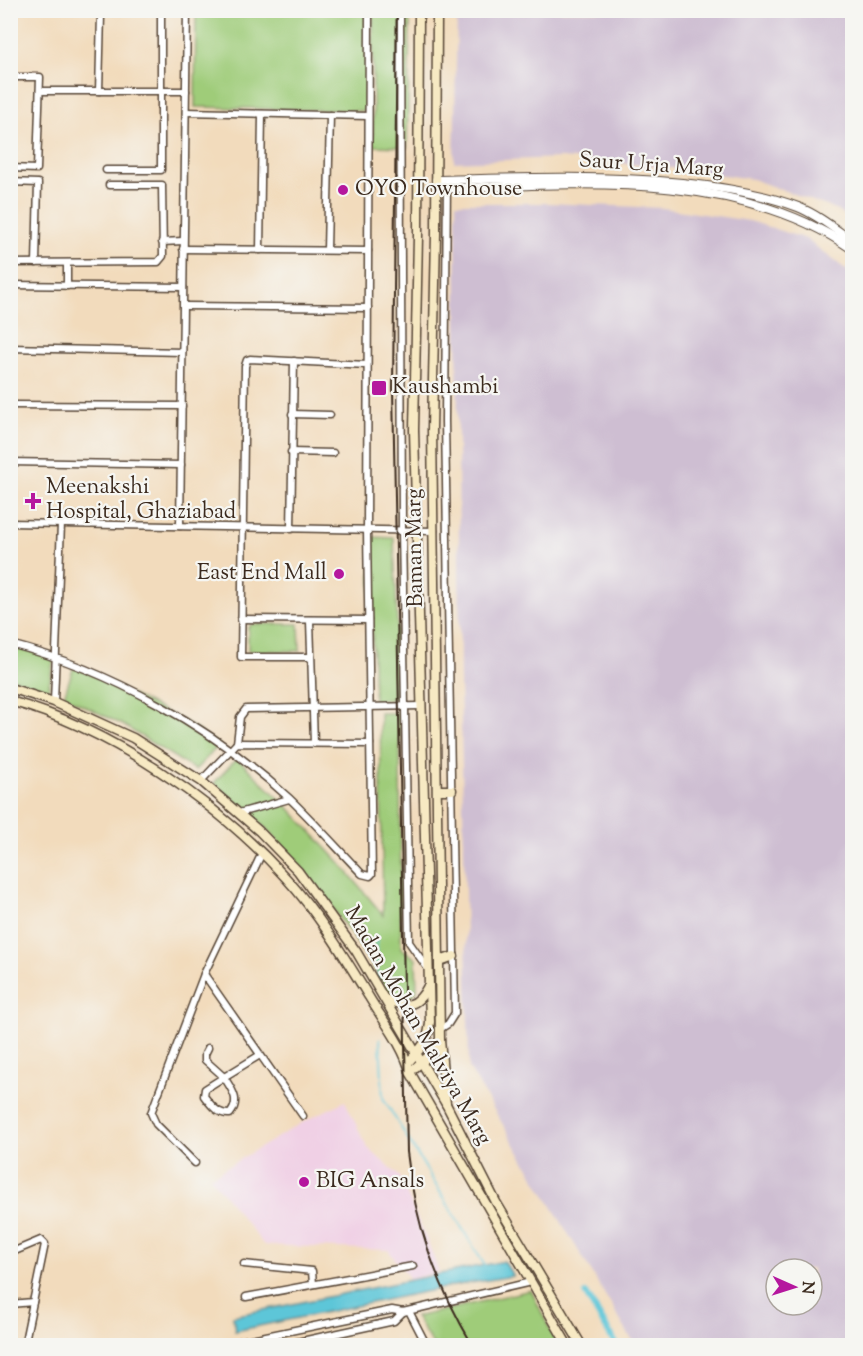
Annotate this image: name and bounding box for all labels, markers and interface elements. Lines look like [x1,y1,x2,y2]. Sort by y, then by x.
street label: Saur Urja Marg [578,145,725,187]
place label: OYO Townhouse [355,174,522,206]
marker: OYO Townhouse [336,183,350,197]
place label: Kaushambi [392,372,498,404]
marker: Kaushambi [370,379,388,397]
place label: Meenakshi Hospital, Ghaziabad [46,472,236,529]
street label: Baman Marg [399,488,433,608]
marker: Meenakshi Hospital, Ghaziabad [24,492,42,510]
place label: East End Mall [197,558,327,590]
marker: East End Mall [332,567,346,581]
street label: Madan Mohan Malviya Marg [335,900,499,1152]
place label: BIG Ansals [316,1166,424,1198]
marker: BIG Ansals [297,1175,311,1189]
north arrow [764,1257,824,1317]
text: N [795,1281,818,1295]

